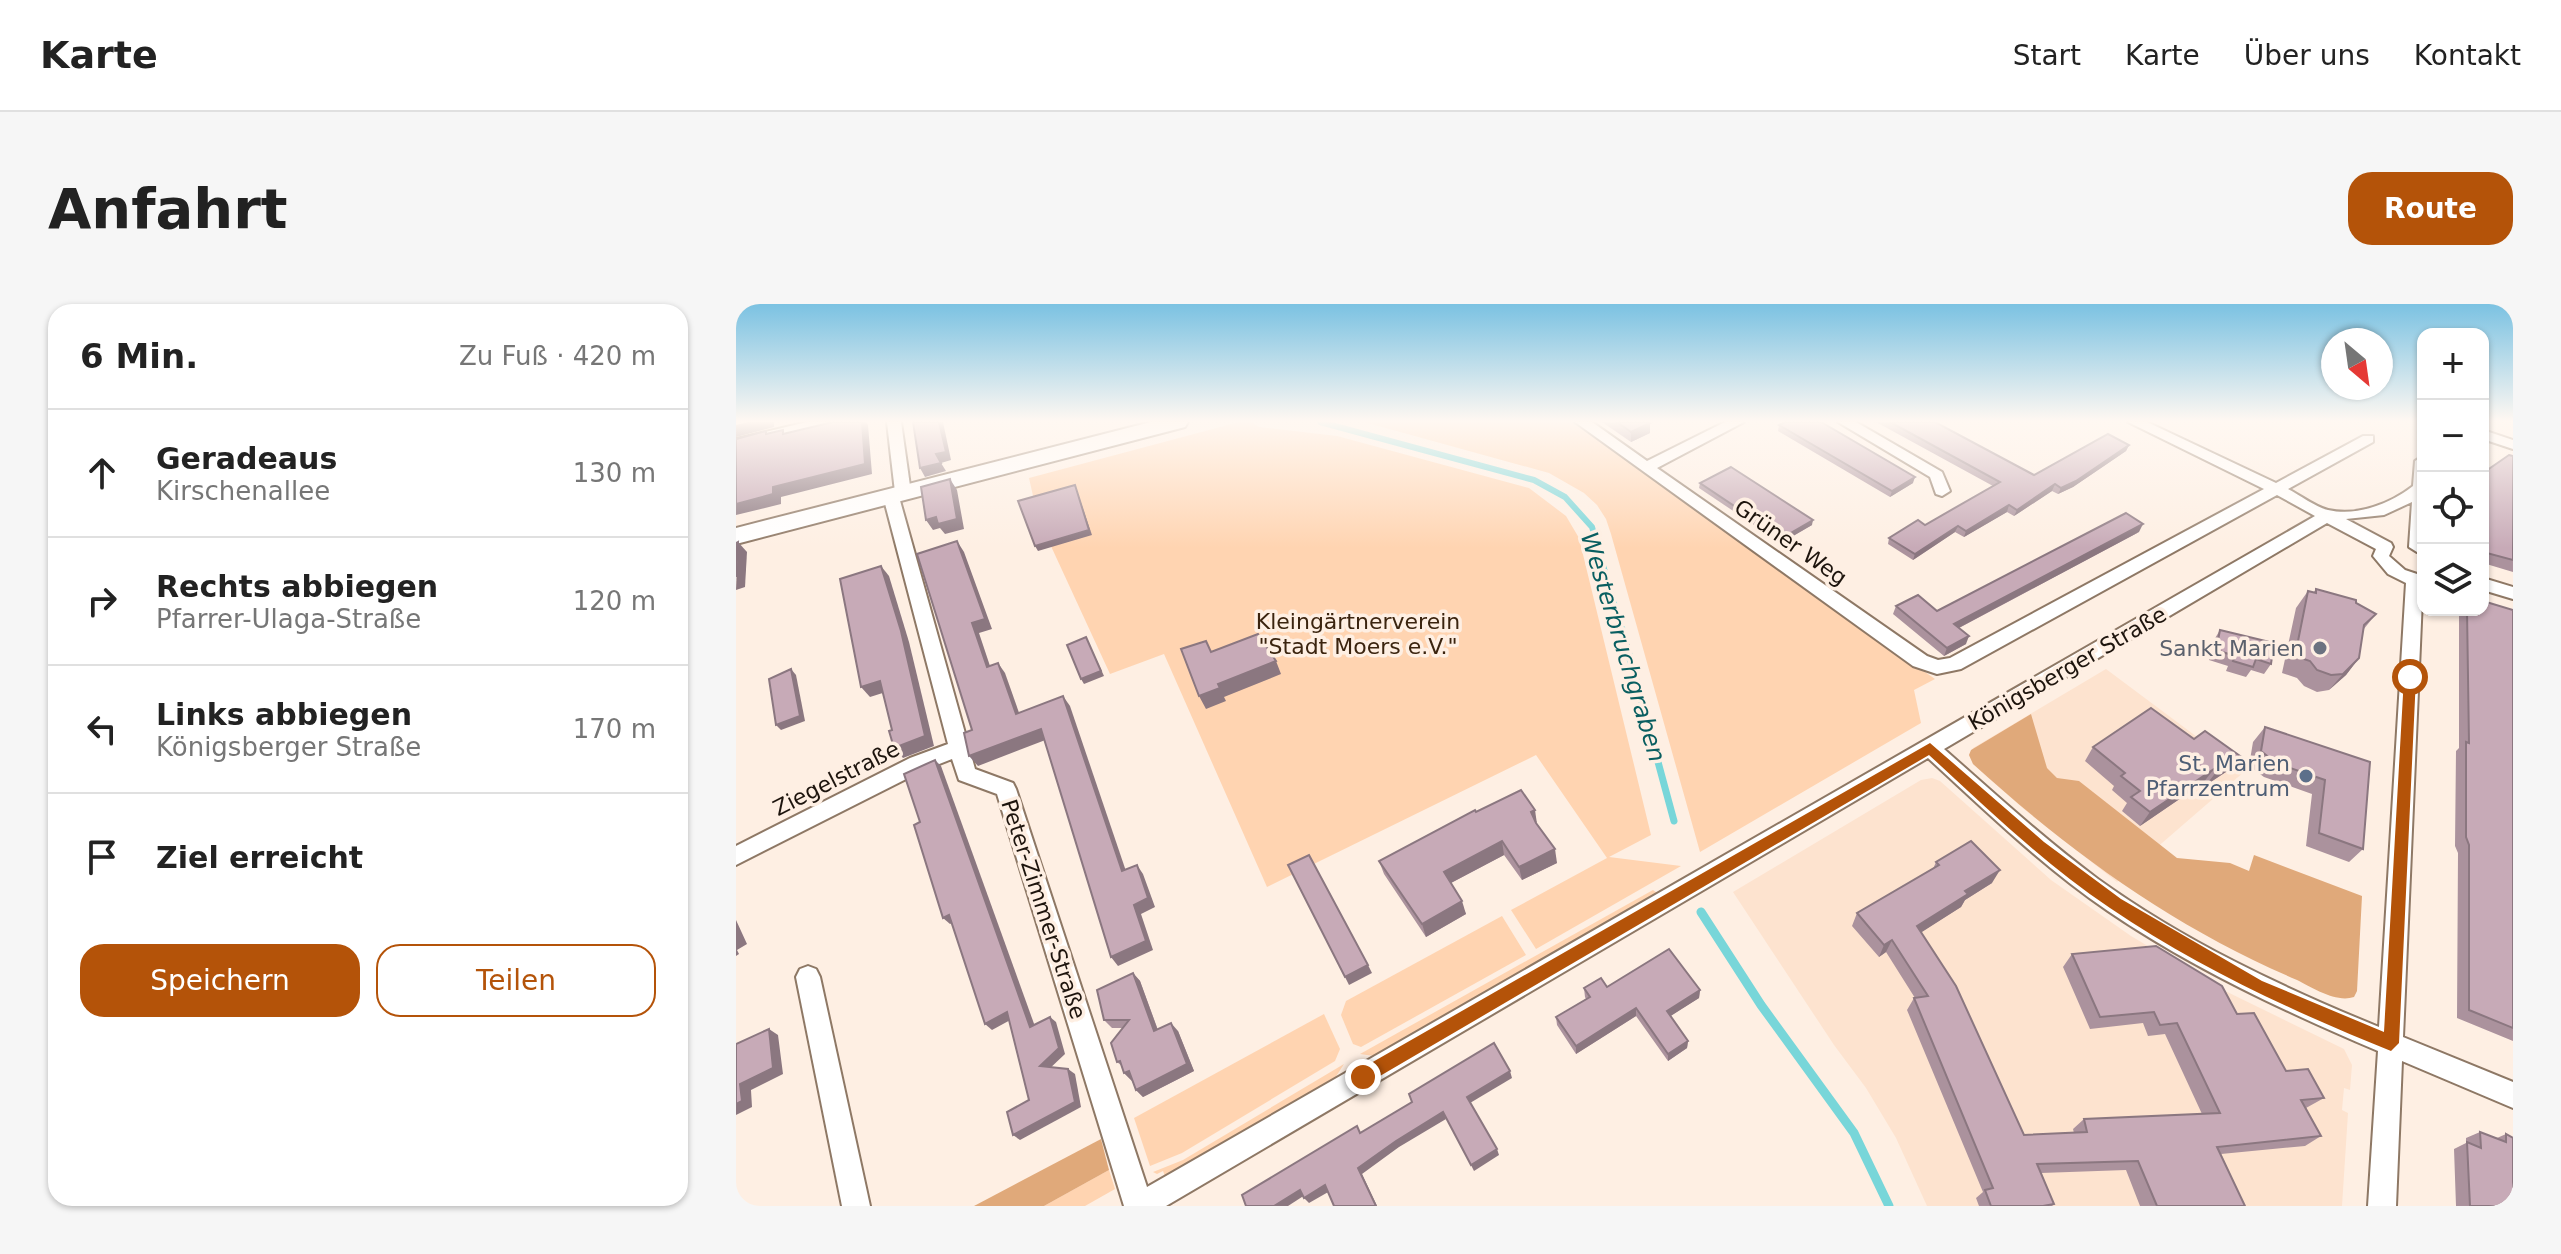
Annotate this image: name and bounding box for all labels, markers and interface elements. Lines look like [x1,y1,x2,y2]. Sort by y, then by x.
text: Karte [40,33,158,77]
text: Start [2013,39,2081,72]
text: Karte [2125,39,2200,72]
text: Über uns [2244,39,2370,72]
text: Kontakt [2414,39,2521,72]
button: Route [2348,172,2513,245]
text: Anfahrt [48,176,288,241]
north arrow [2321,328,2393,400]
map controls [2417,328,2489,616]
button: + [2417,328,2489,400]
text: 6 Min. [80,336,198,376]
text: Zu Fuß · 420 m [459,341,656,371]
button: − [2417,400,2489,472]
text: Geradeaus [156,441,337,476]
icon: ahead [80,451,124,495]
text: 130 m [573,458,656,488]
button: locate [2417,472,2489,544]
text: Kirschenallee [156,476,330,506]
street label: Grüner Weg [1730,494,1852,590]
water label: Westerbruchgraben [1575,529,1671,765]
button: layers [2417,544,2489,616]
text: Rechts abbiegen [156,569,438,604]
icon: right [80,579,124,623]
text: 120 m [573,586,656,616]
street label: Königsberger Straße [1964,601,2171,735]
text: Pfarrer-Ulaga-Straße [156,604,421,634]
park label: Kleingärtnerverein "Stadt Moers e.V." [1256,609,1460,659]
place label: Sankt Marien [2159,636,2304,661]
marker: Sankt Marien [2311,639,2329,657]
route start [2392,659,2428,695]
text: Links abbiegen [156,697,412,732]
icon: left [80,707,124,751]
text: 170 m [573,714,656,744]
text: Königsberger Straße [156,732,421,762]
street label: Ziegelstraße [769,736,904,821]
place label: St. Marien Pfarrzentrum [2146,751,2290,801]
marker: St. Marien Pfarrzentrum [2297,767,2315,785]
street label: Peter-Zimmer-Straße [996,796,1091,1022]
icon: arrive [80,835,124,879]
text: Ziel erreicht [156,840,363,875]
button: Speichern [80,944,360,1017]
button: Teilen [376,944,656,1017]
route end [1345,1059,1381,1095]

